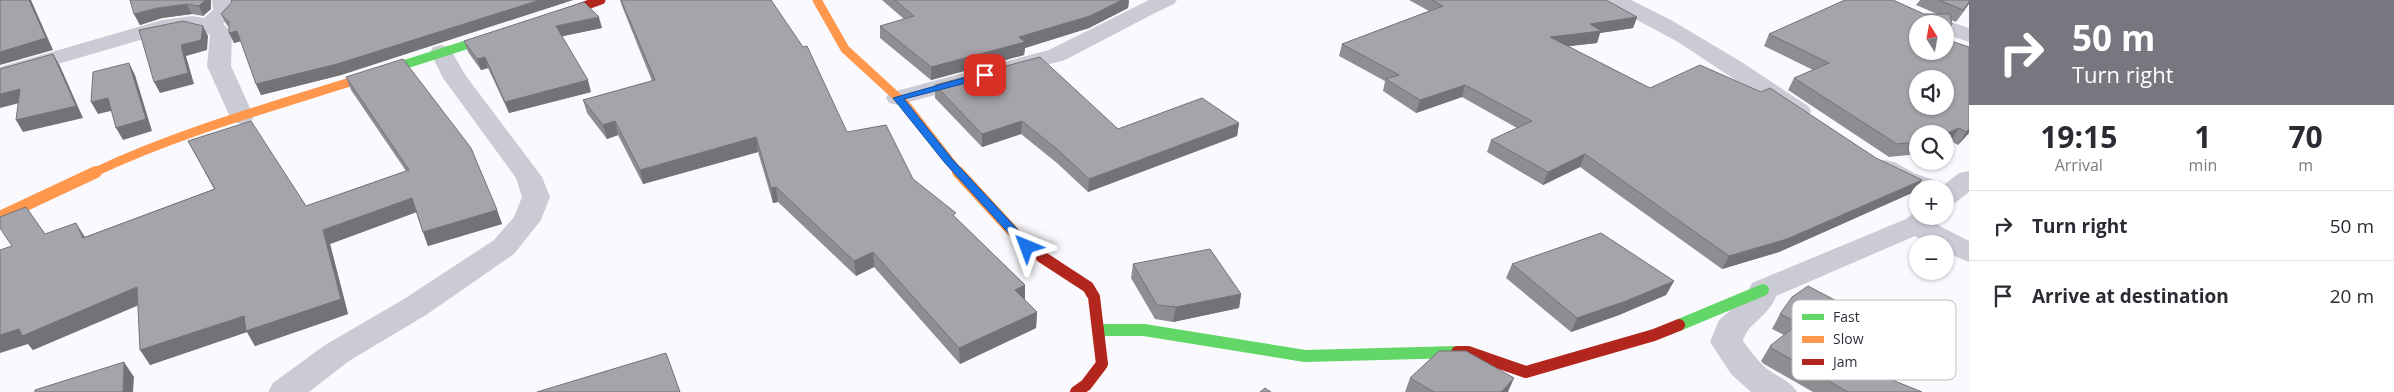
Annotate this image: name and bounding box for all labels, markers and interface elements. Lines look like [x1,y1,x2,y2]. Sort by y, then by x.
text: 50 m [2072,14,2155,61]
north arrow [1909,15,1954,60]
map controls [1909,15,1954,280]
icon: right [1989,20,2054,85]
pin [964,54,1006,96]
text: Turn right [2072,59,2174,89]
icon: arrive [971,61,999,89]
button: sound [1909,70,1954,115]
text: 19:15 [2040,116,2117,157]
text: 1 [2194,116,2211,157]
text: 70 [2288,116,2323,157]
button: search [1909,125,1954,170]
text: Arrival [2055,154,2103,176]
text: min [2189,154,2217,176]
text: m [2298,154,2313,176]
button: + [1909,180,1954,225]
icon: right [1989,212,2017,240]
text: Turn right [2032,213,2127,239]
text: 50 m [2330,213,2374,239]
position arrow [1000,220,1052,272]
button: − [1909,235,1954,280]
icon: arrive [1989,282,2017,310]
text: Arrive at destination [2032,283,2229,309]
text: 20 m [2330,283,2374,309]
legend [1792,300,1956,380]
text: Fast [1833,307,1860,326]
text: Slow [1833,329,1864,348]
text: Jam [1831,352,1858,371]

